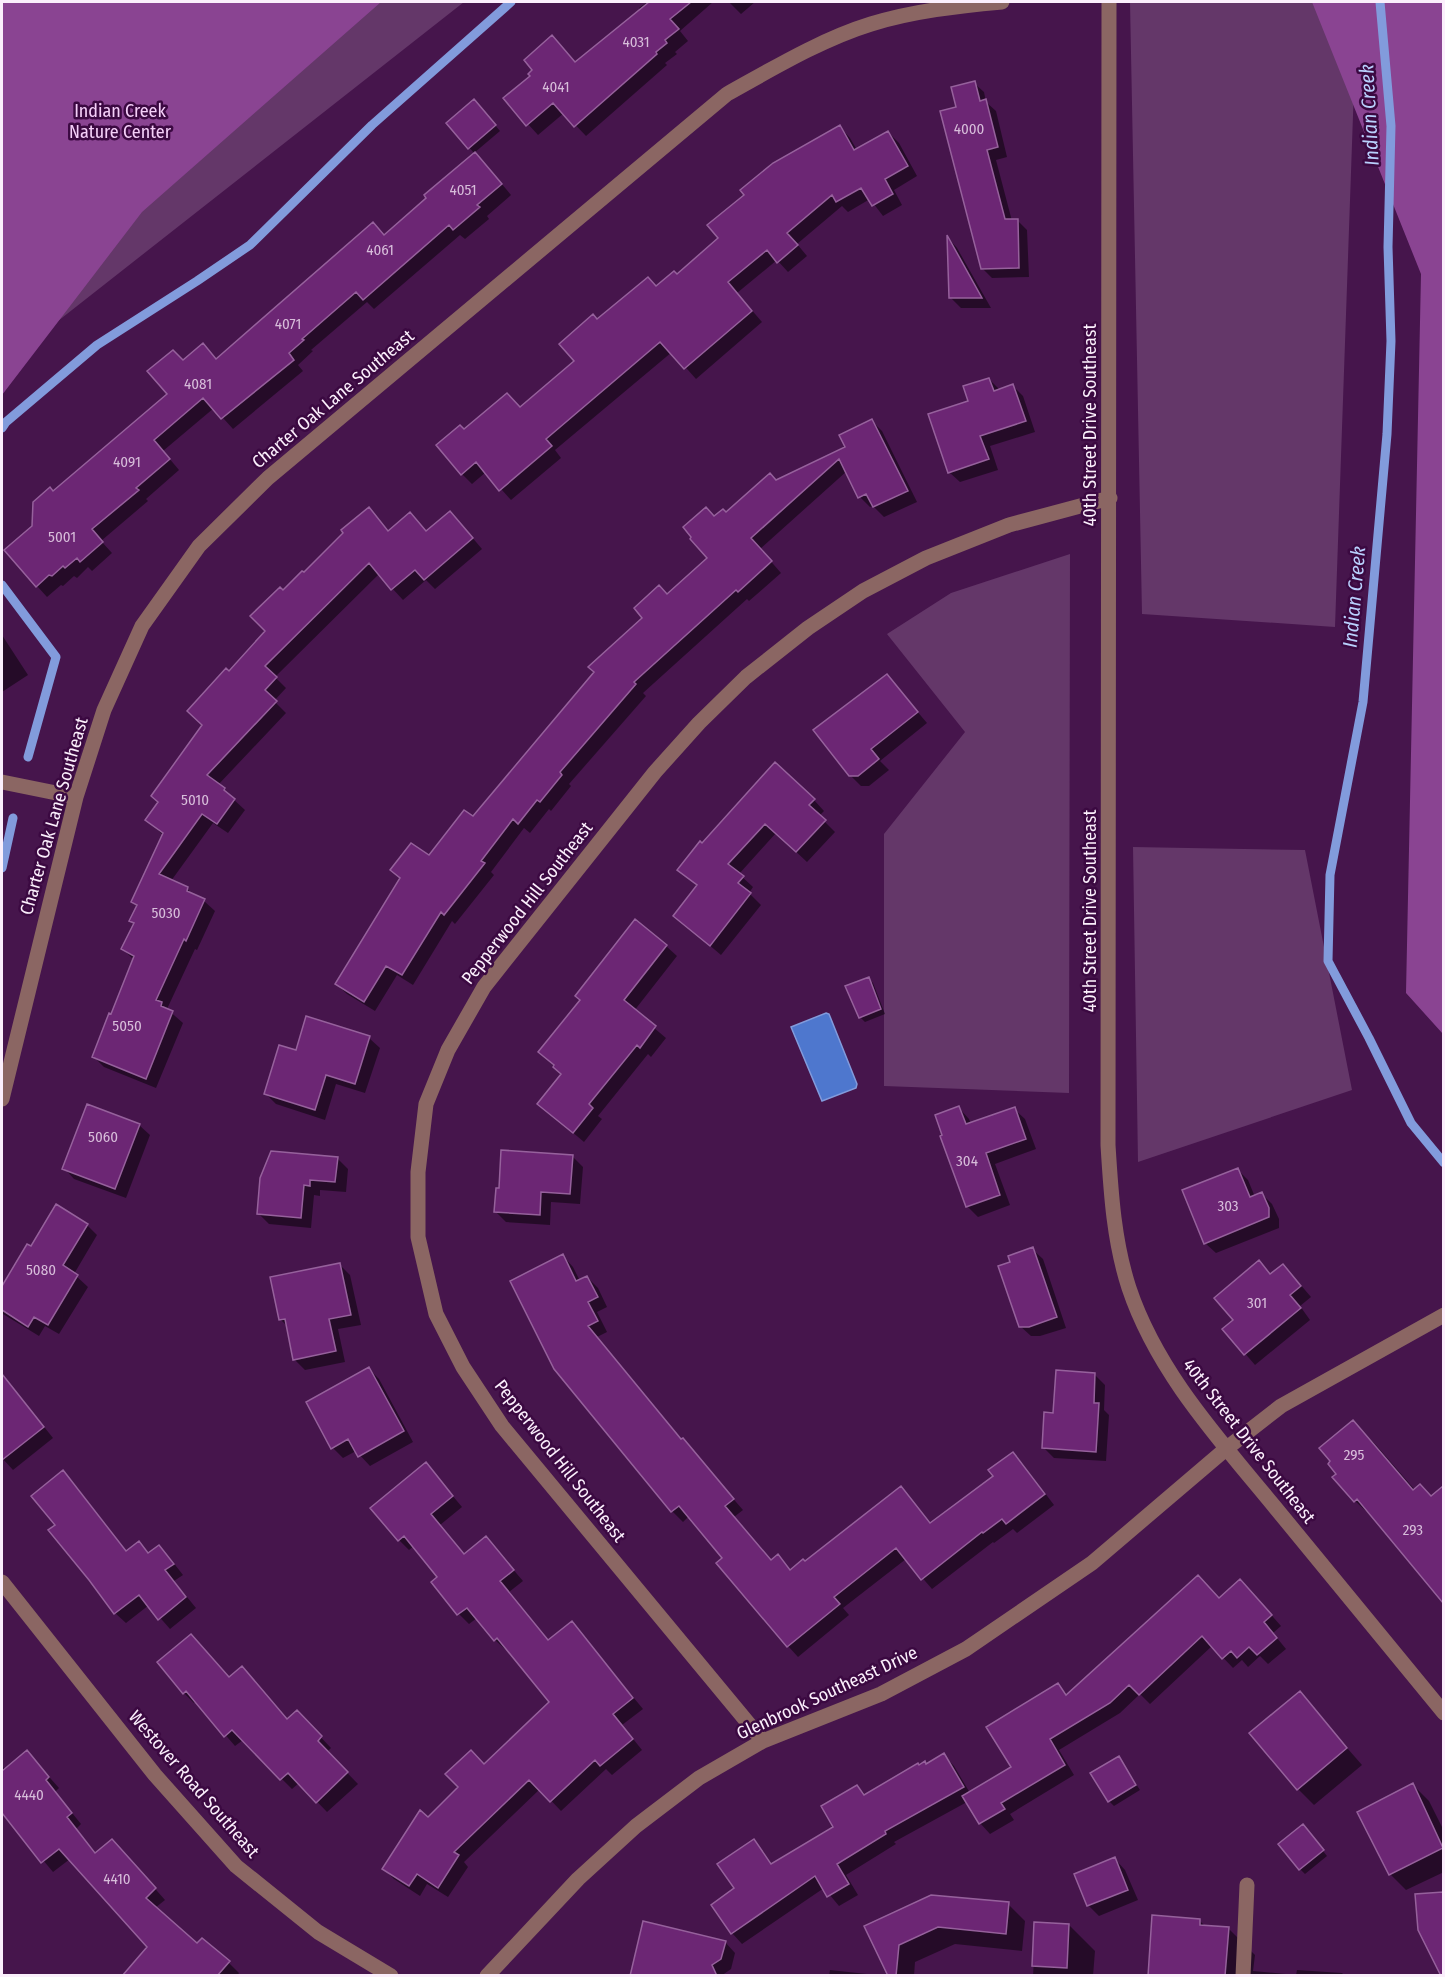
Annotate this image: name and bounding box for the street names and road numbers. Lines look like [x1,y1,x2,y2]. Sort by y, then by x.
street label: 40th Street Drive Southeast [1079,324,1101,526]
street label: Charter Oak Lane Southeast [248,325,419,473]
street label: Charter Oak Lane Southeast [15,715,93,917]
street label: 40th Street Drive Southeast [1079,810,1101,1012]
street label: Pepperwood Hill Southeast [457,817,597,989]
street label: 40th Street Drive Southeast [1178,1354,1320,1528]
street label: Pepperwood Hill Southeast [490,1375,630,1547]
street label: Glenbrook Southeast Drive [733,1641,921,1745]
street label: Westover Road Southeast [124,1706,264,1862]

